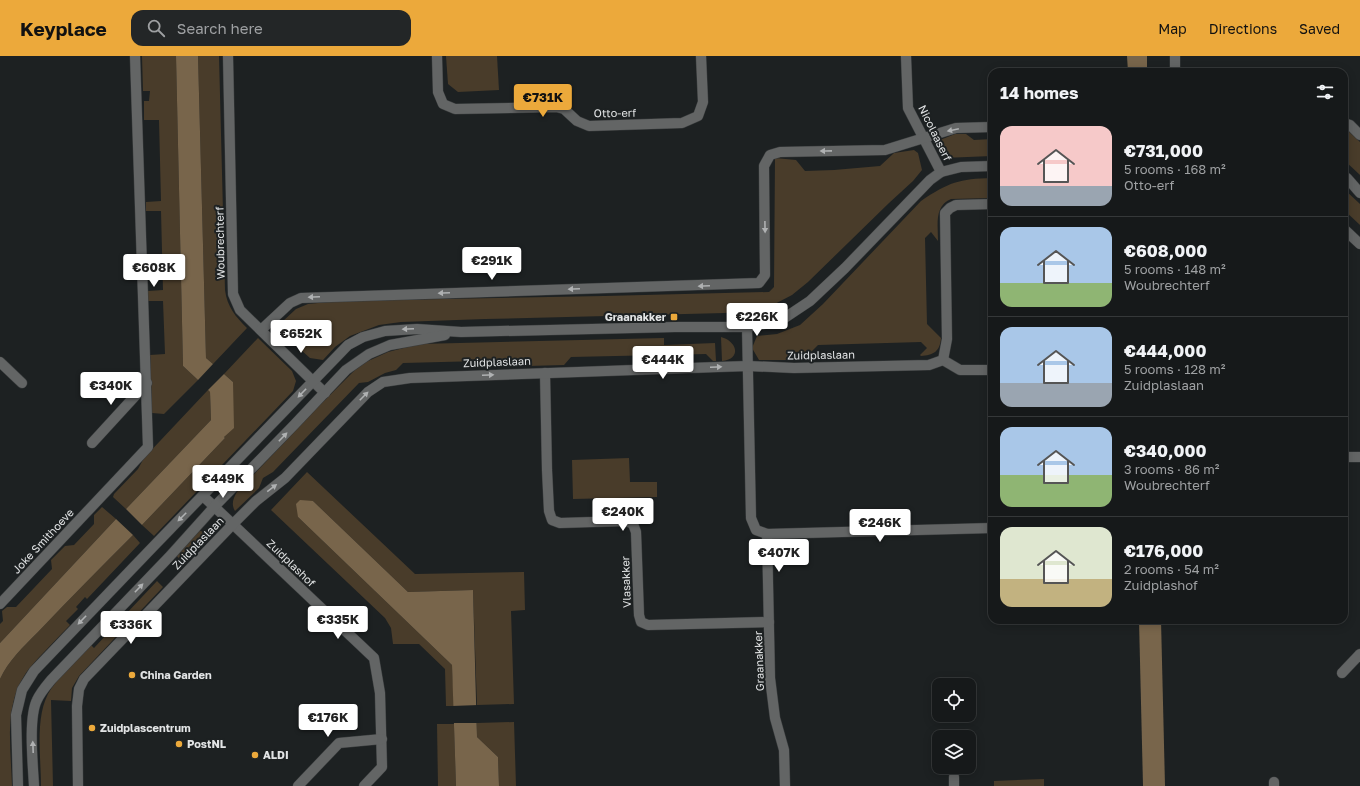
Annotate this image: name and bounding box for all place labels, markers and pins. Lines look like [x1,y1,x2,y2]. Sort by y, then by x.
pin: €731K [515,84,571,118]
pin: €291K [464,247,520,281]
pin: €608K [126,254,182,288]
pin: €226K [729,303,785,337]
place label: Graanakker [605,310,667,323]
marker: Graanakker [669,312,679,322]
pin: €652K [273,320,329,354]
pin: €444K [635,346,691,380]
pin: €340K [83,372,139,406]
pin: €449K [195,465,251,499]
pin: €240K [595,498,651,532]
pin: €246K [852,509,908,543]
pin: €407K [751,539,807,573]
pin: €335K [310,606,366,640]
pin: €336K [103,611,159,645]
place label: China Garden [140,668,212,681]
marker: China Garden [127,670,137,680]
pin: €176K [300,704,356,738]
place label: Zuidplascentrum [100,721,191,734]
marker: Zuidplascentrum [87,723,97,733]
place label: PostNL [187,737,227,750]
marker: PostNL [174,739,184,749]
place label: ALDI [263,748,289,761]
marker: ALDI [250,750,260,760]

